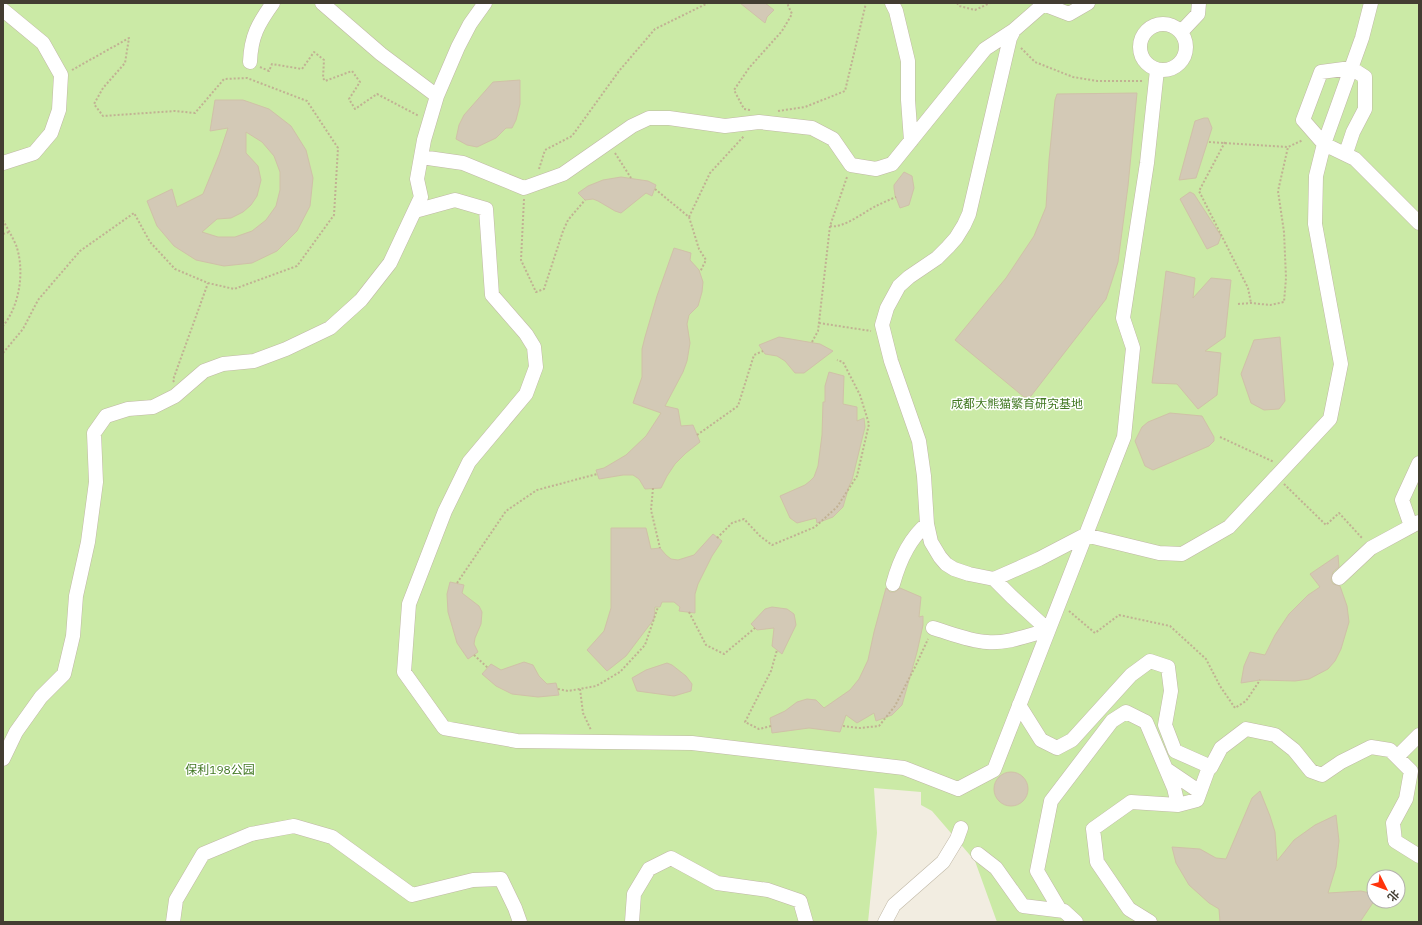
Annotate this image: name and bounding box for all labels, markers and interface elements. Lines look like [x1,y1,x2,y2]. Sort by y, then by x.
park label: 成都大熊猫繁育研究基地 [951,396,1083,411]
park label: 保利198公园 [185,762,255,777]
north arrow [1366,869,1406,909]
text: 北 [1385,887,1402,904]

